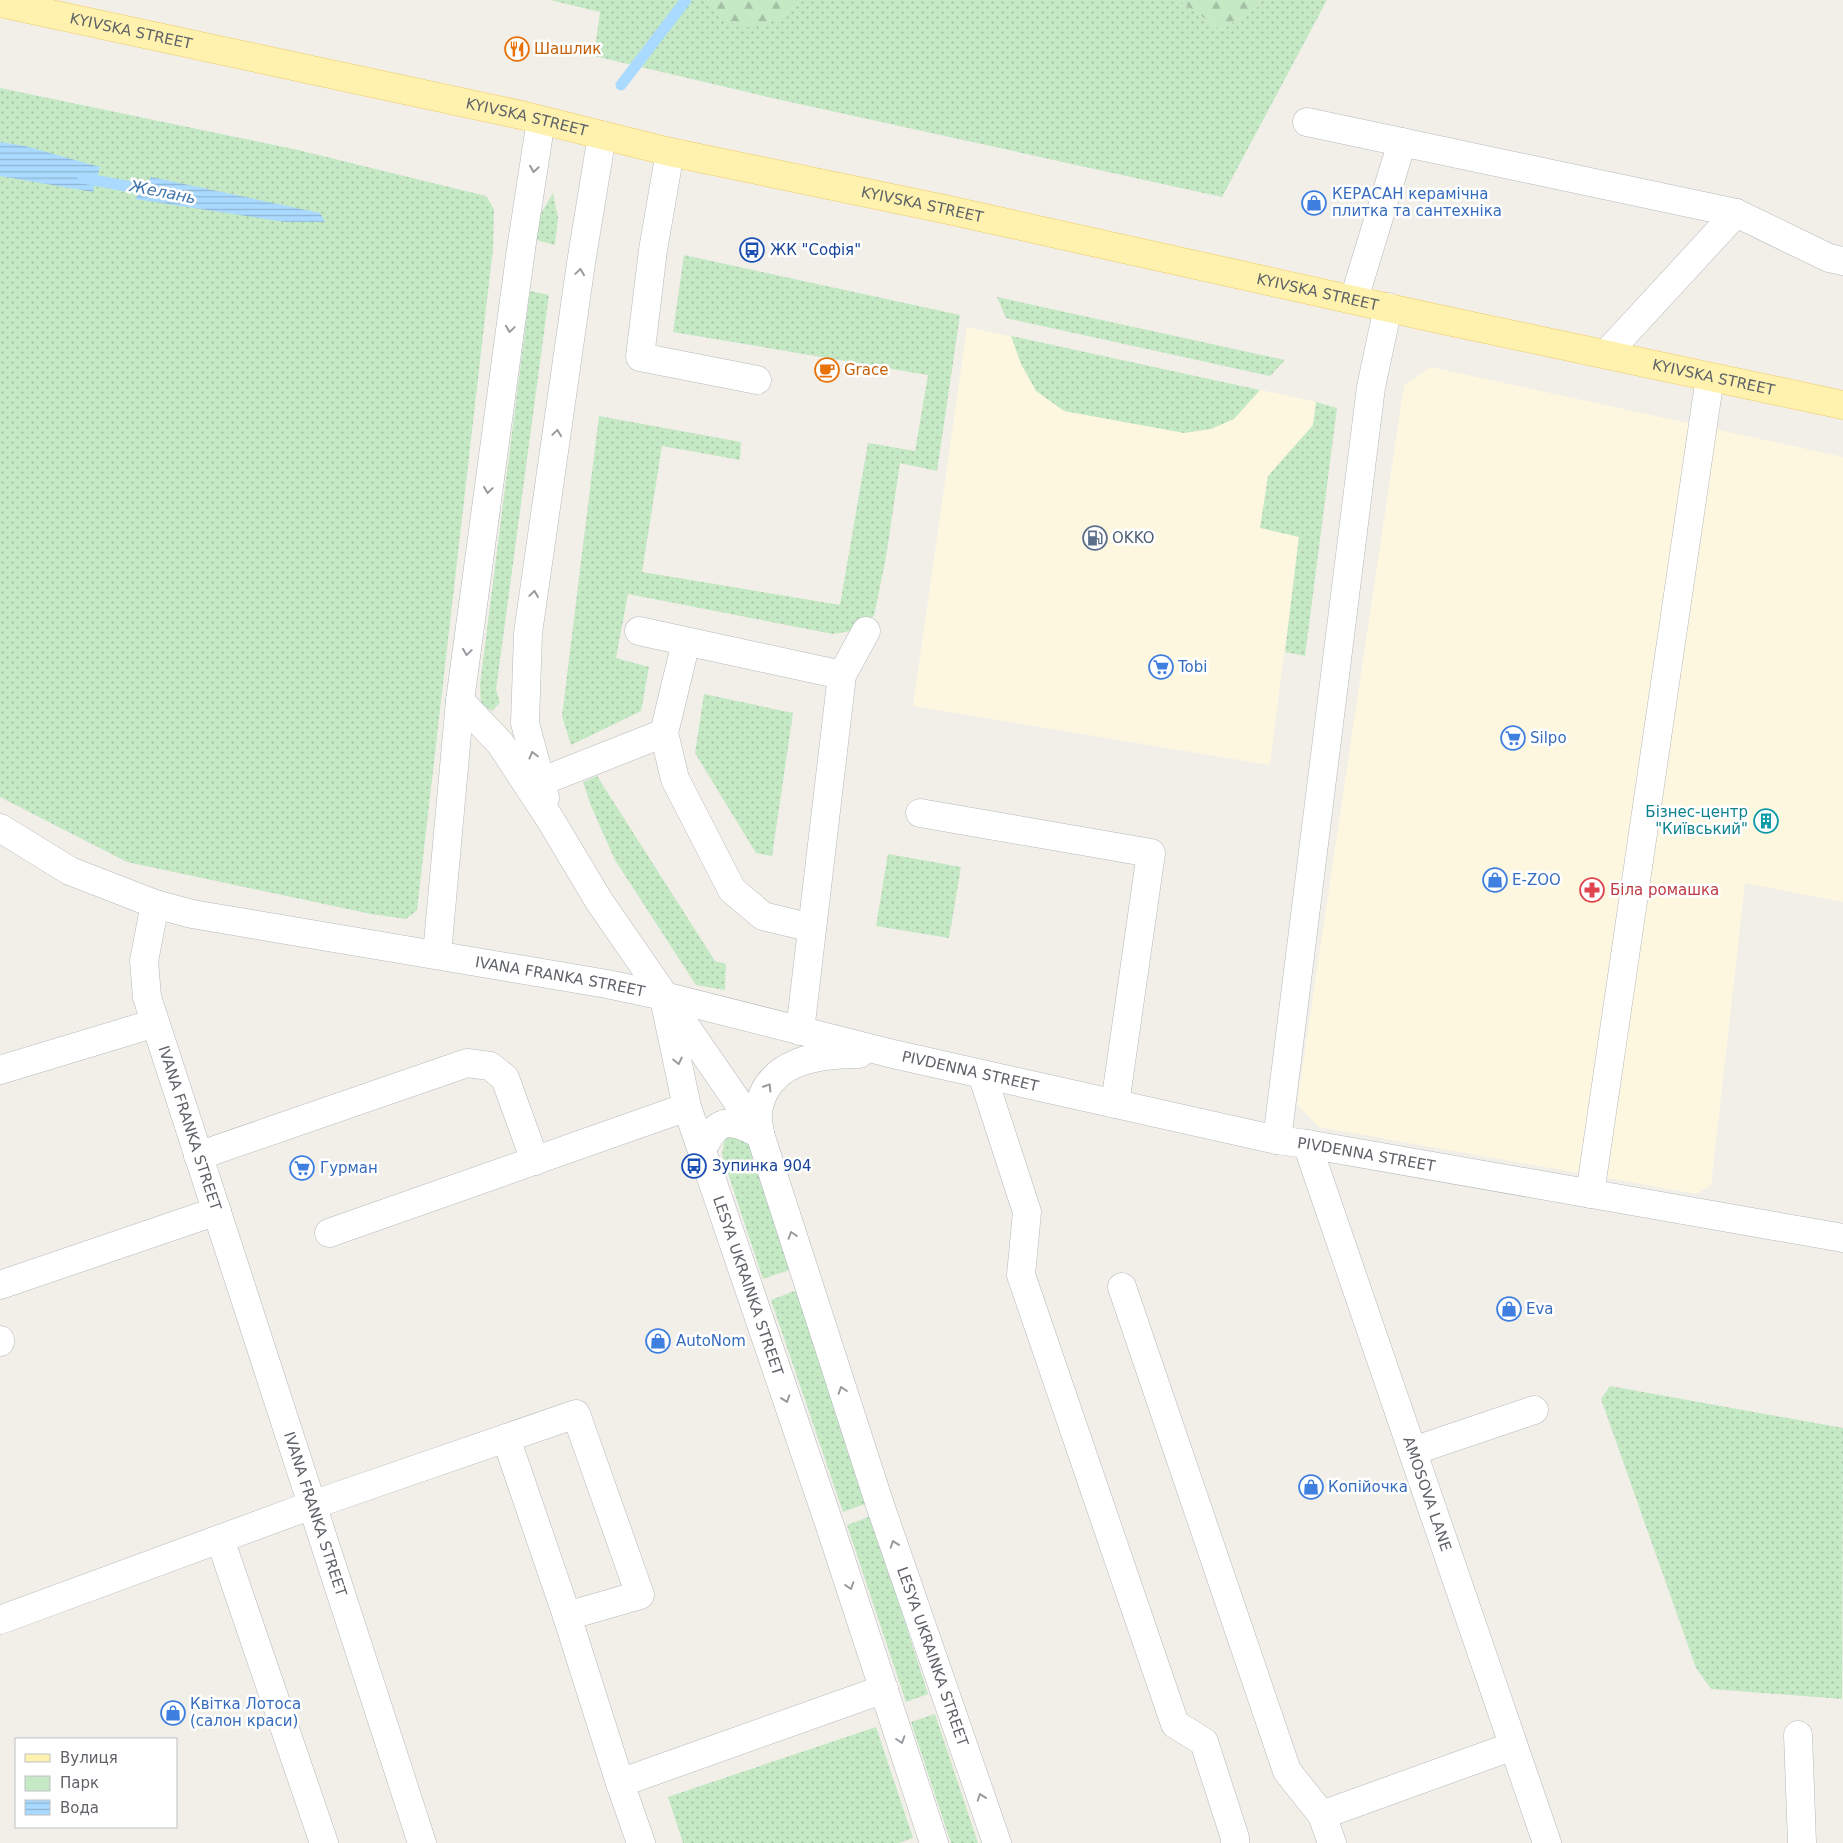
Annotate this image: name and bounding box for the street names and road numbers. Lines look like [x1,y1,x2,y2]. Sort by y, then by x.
street label: KYIVSKA STREET [68,9,195,53]
street label: KYIVSKA STREET [464,94,590,140]
street label: KYIVSKA STREET [859,183,986,227]
street label: KYIVSKA STREET [1255,270,1381,315]
street label: KYIVSKA STREET [1651,356,1777,399]
street label: IVANA FRANKA STREET [474,953,647,1001]
street label: IVANA FRANKA STREET [154,1043,225,1214]
street label: PIVDENNA STREET [900,1047,1041,1095]
street label: PIVDENNA STREET [1296,1134,1437,1175]
street label: LESYA UKRAINKA STREET [709,1193,787,1379]
street label: IVANA FRANKA STREET [280,1430,351,1600]
street label: AMOSOVA LANE [1399,1434,1455,1554]
street label: LESYA UKRAINKA STREET [893,1564,972,1750]

